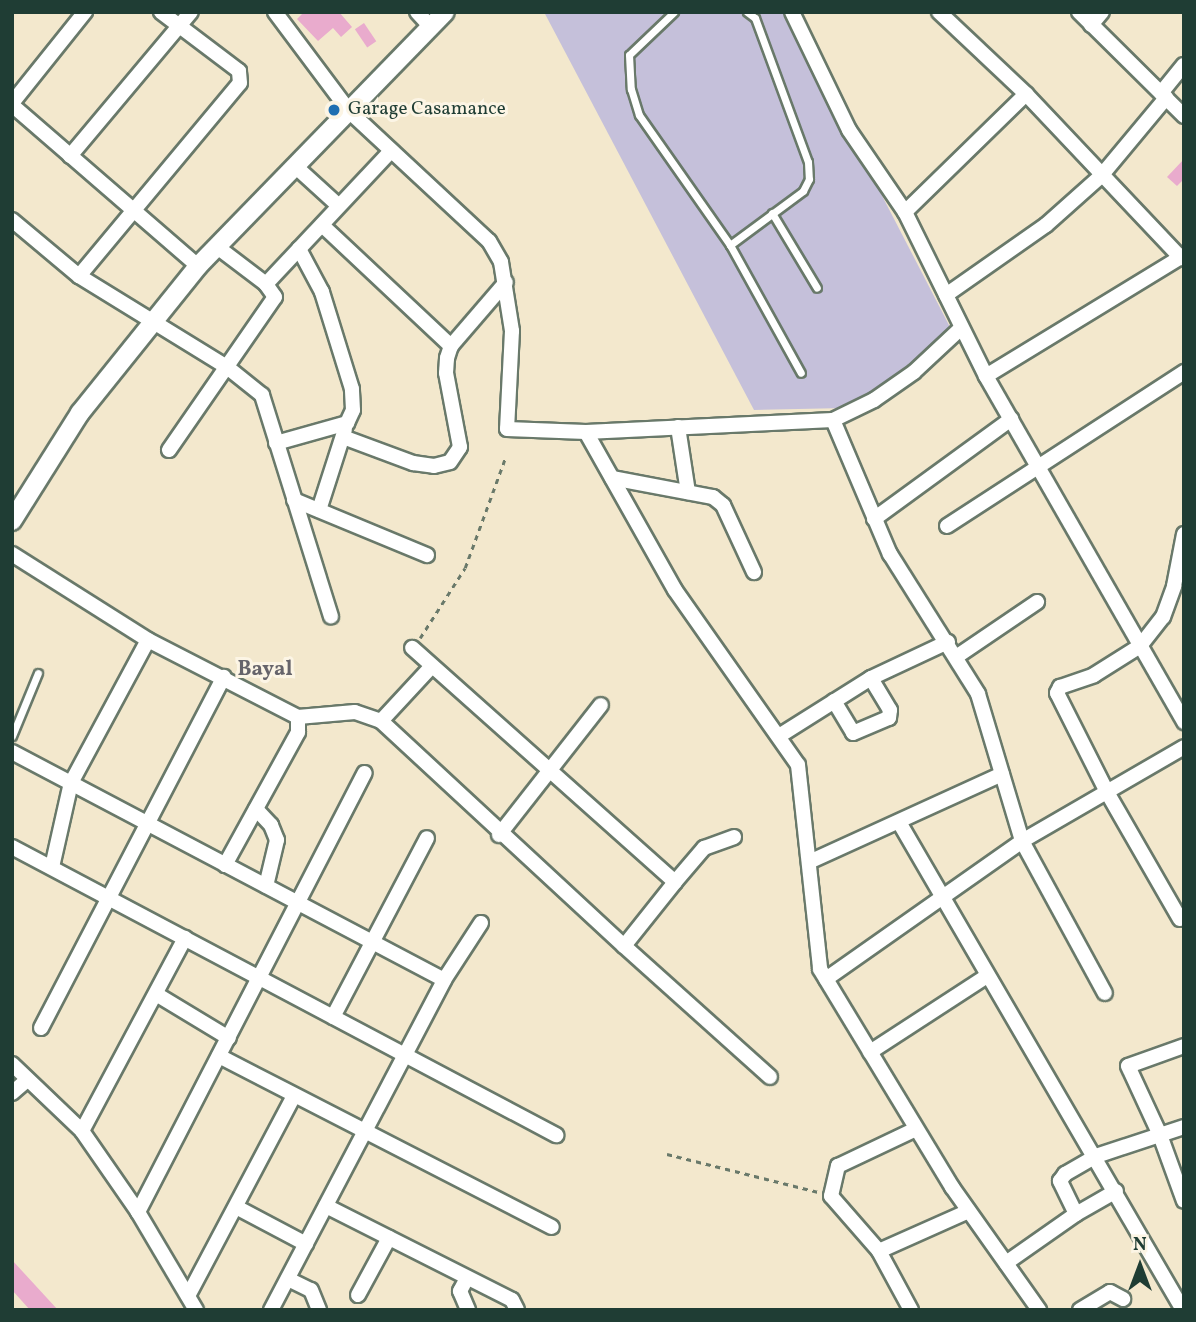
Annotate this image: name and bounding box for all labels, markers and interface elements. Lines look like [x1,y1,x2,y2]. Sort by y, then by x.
place label: Garage Casamance [348,99,506,121]
marker: Garage Casamance [326,102,342,118]
district label: Bayal [237,657,293,683]
north arrow [1105,1231,1175,1301]
text: N [1133,1232,1147,1258]

